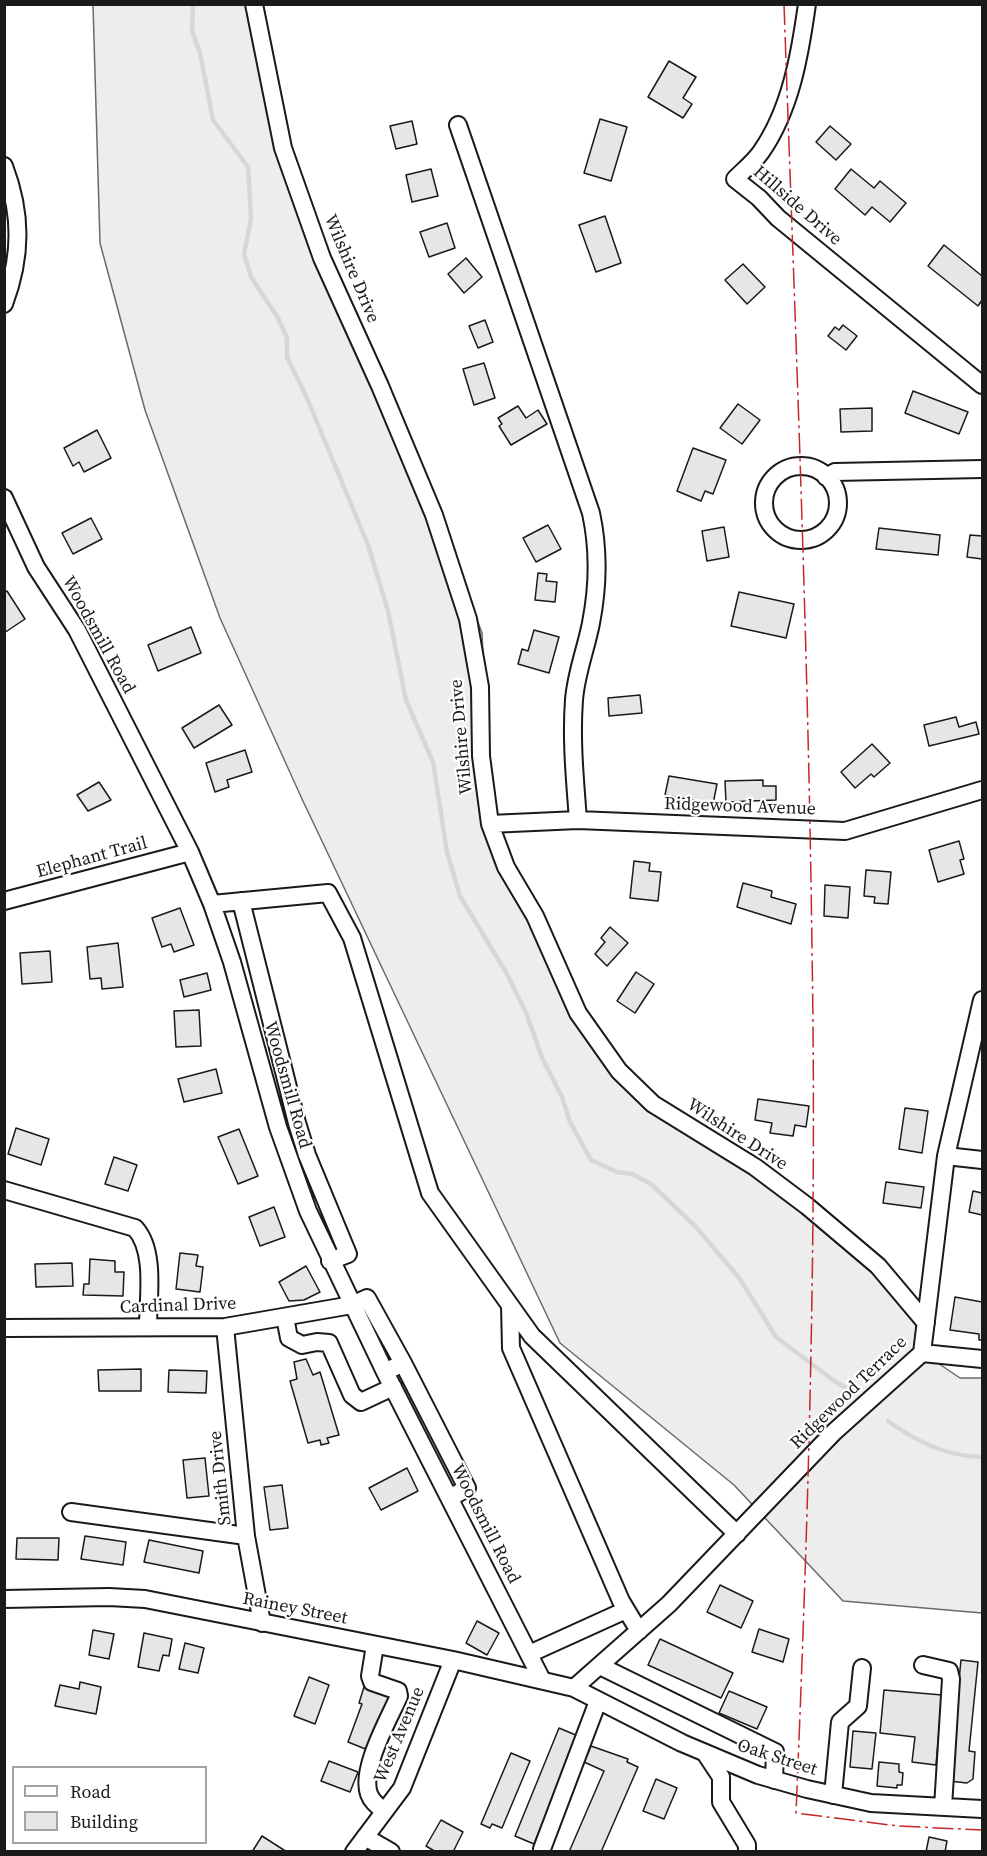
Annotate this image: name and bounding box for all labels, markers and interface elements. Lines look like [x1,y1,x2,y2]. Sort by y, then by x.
street label: Hillside Drive [748,162,846,250]
street label: Wilshire Drive [318,212,384,326]
street label: Woodsmill Road [57,572,139,698]
street label: Wilshire Drive [446,678,478,796]
street label: Ridgewood Avenue [664,794,816,820]
street label: Elephant Trail [34,833,150,883]
street label: Woodsmill Road [259,1019,315,1151]
street label: Wilshire Drive [683,1094,791,1176]
street label: Cardinal Drive [119,1293,237,1319]
street label: Ridgewood Terrace [786,1332,912,1454]
street label: Smith Drive [205,1430,237,1526]
street label: Woodsmill Road [446,1461,524,1587]
street label: Rainey Street [241,1588,349,1630]
street label: West Avenue [370,1684,430,1786]
street label: Oak Street [734,1735,820,1781]
legend [12,1766,207,1844]
text: Road [70,1779,111,1804]
text: Building [70,1809,138,1834]

